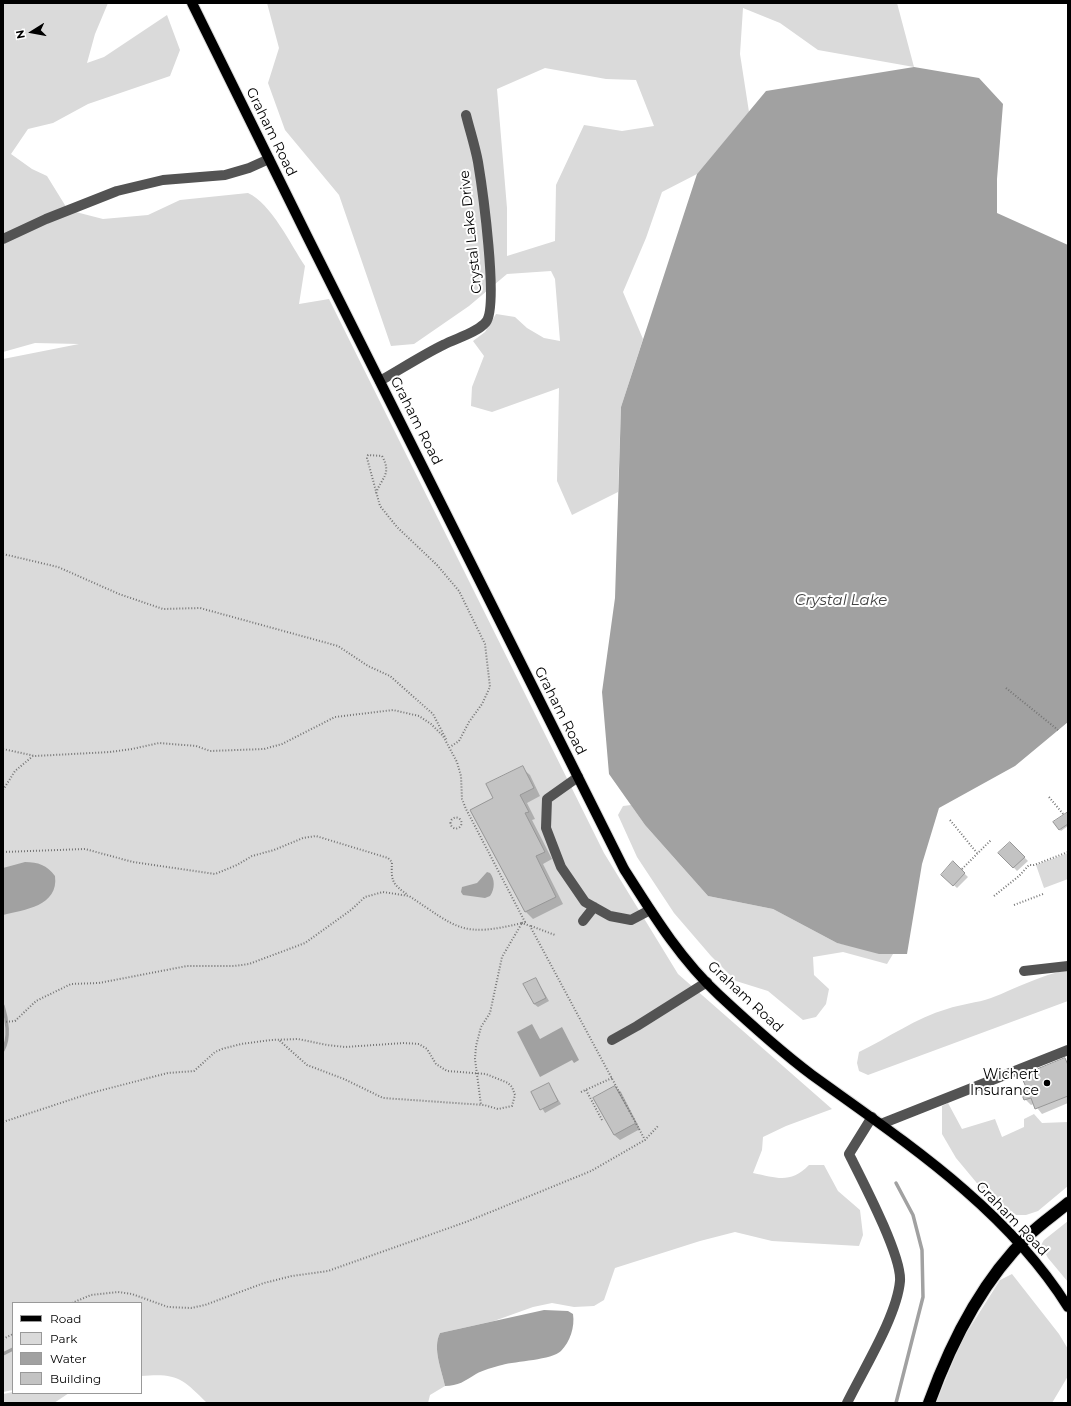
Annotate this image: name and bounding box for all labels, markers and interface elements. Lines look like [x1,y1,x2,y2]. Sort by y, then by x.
north arrow [12,12,52,52]
text: N [13,29,28,40]
street label: Graham Road [242,85,300,179]
street label: Crystal Lake Drive [456,169,486,295]
street label: Graham Road [387,374,445,468]
water label: Crystal Lake [795,592,887,610]
street label: Graham Road [531,664,589,758]
street label: Graham Road [704,958,786,1036]
place label: Wichert Insurance [970,1067,1039,1100]
marker: Wichert Insurance [1042,1078,1052,1088]
street label: Graham Road [972,1178,1052,1260]
legend [12,1302,142,1394]
text: Road [50,1311,81,1326]
text: Park [50,1331,77,1346]
text: Water [50,1351,86,1366]
text: Building [50,1371,101,1386]

